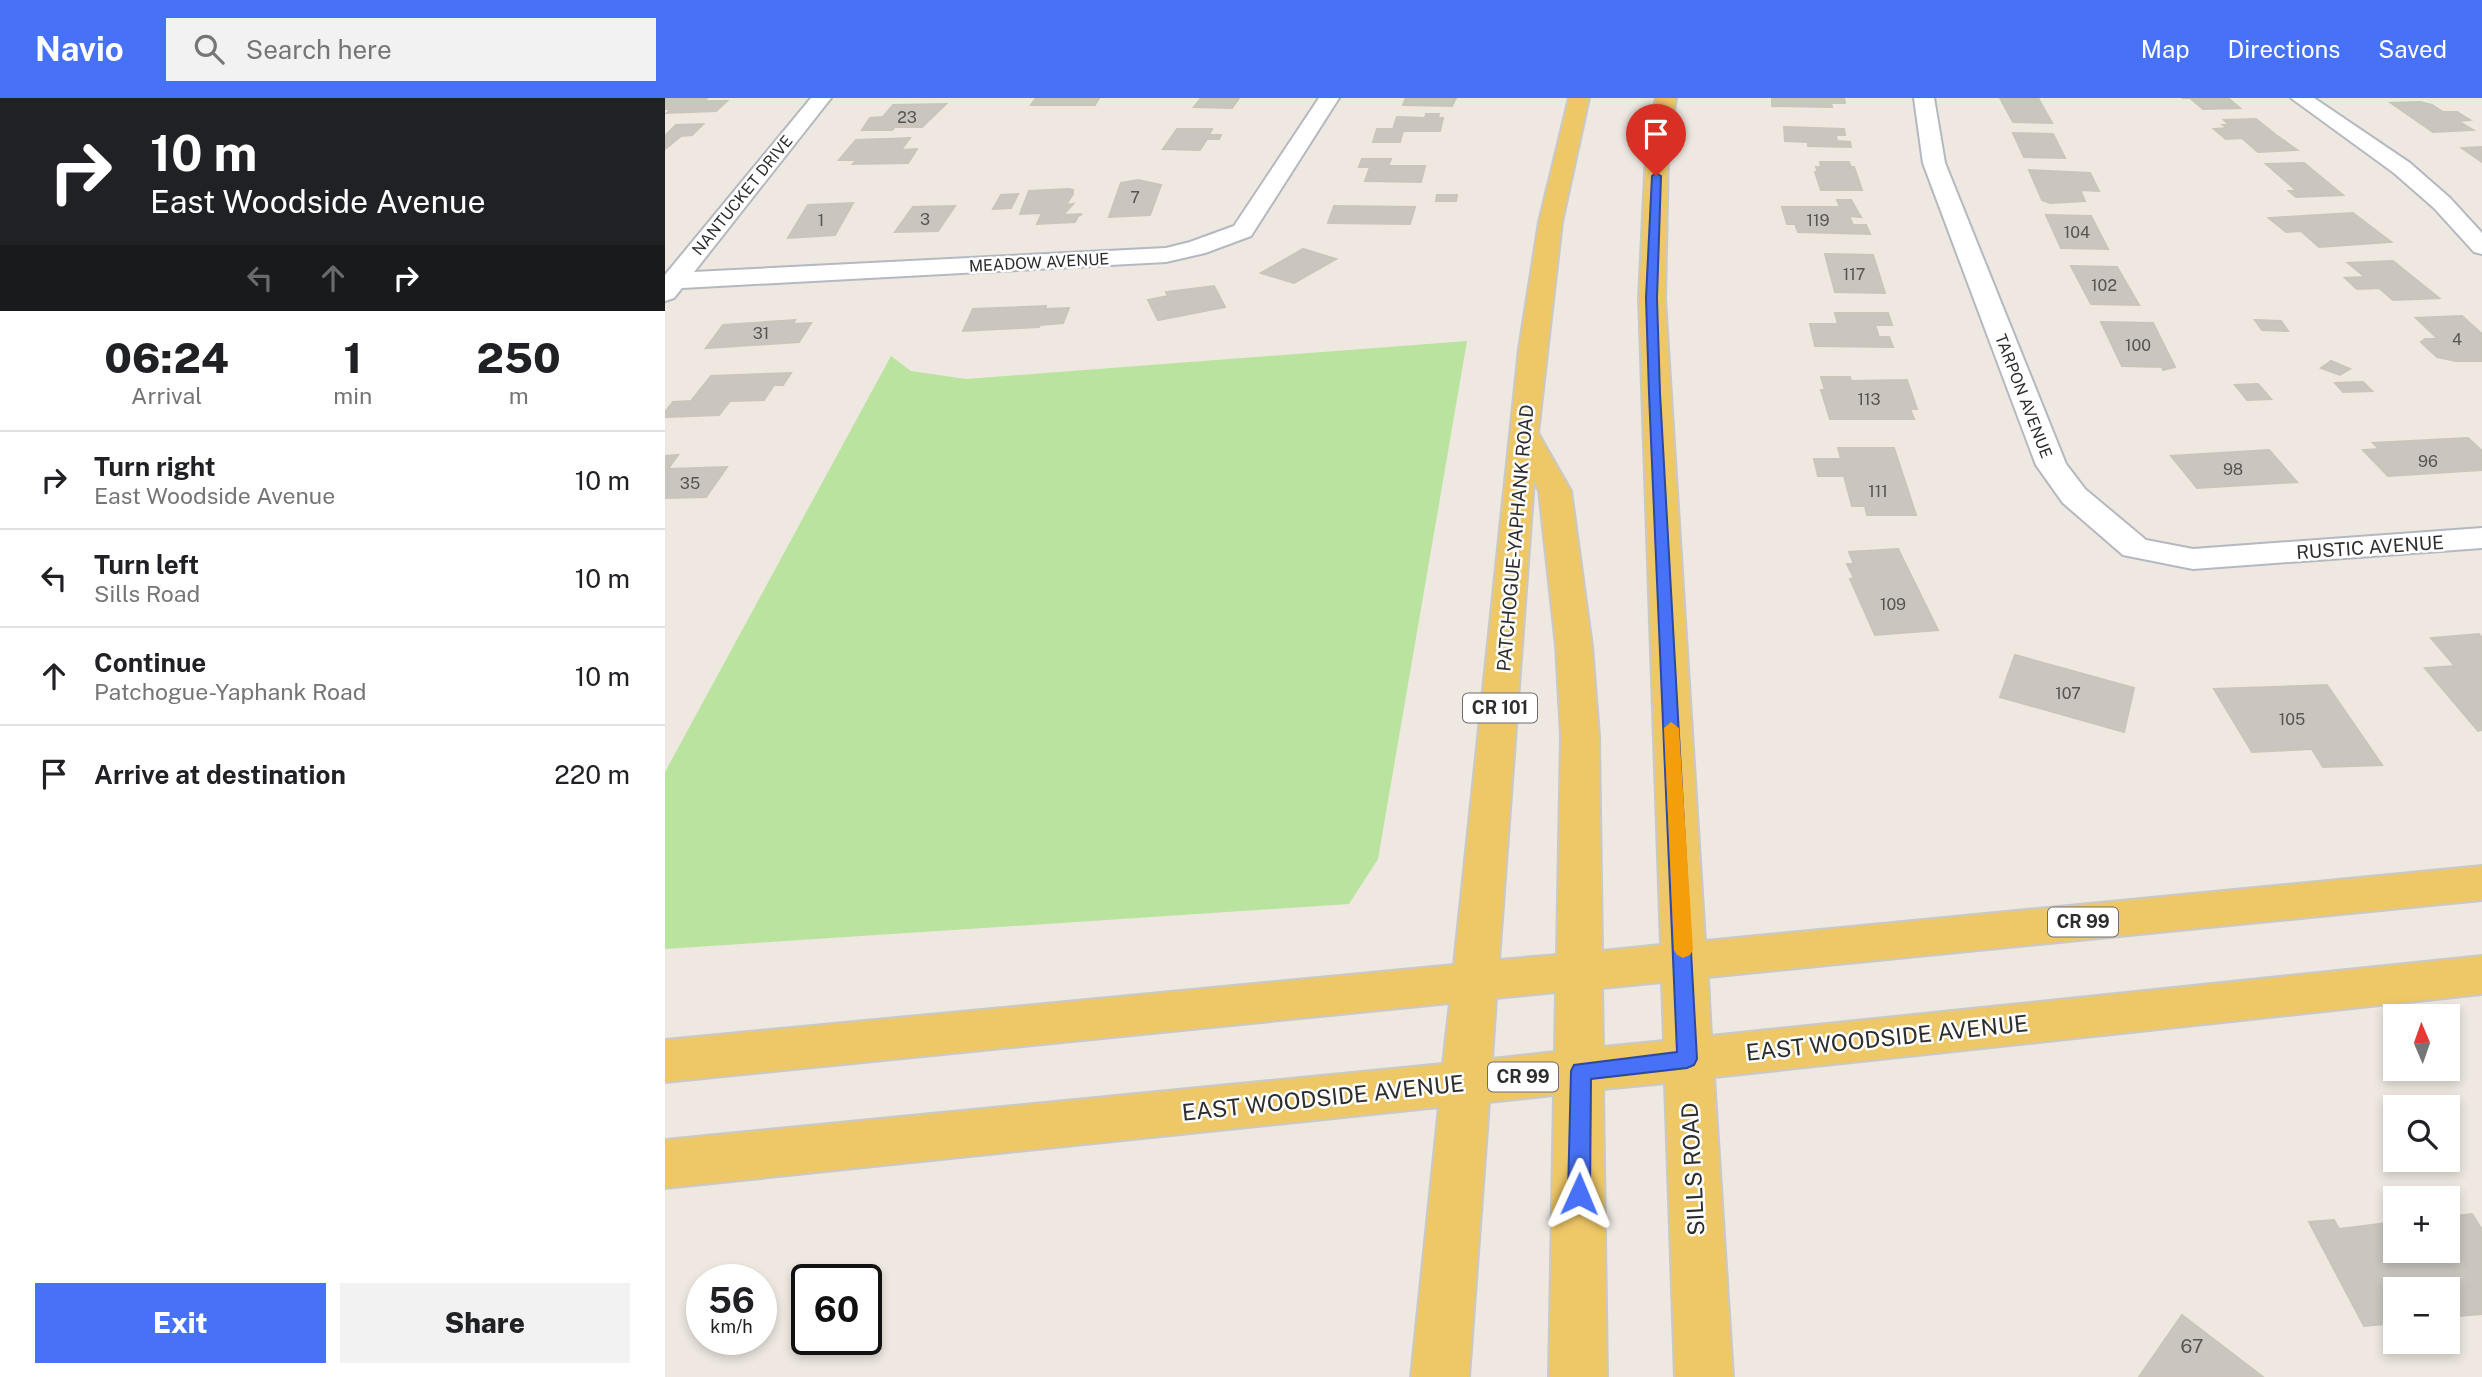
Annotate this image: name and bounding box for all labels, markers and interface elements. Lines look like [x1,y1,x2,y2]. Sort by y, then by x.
search box [166,18,656,81]
text: Navio [35,30,124,68]
icon: search [190,30,228,68]
text: Search here [246,34,392,65]
text: Map [2141,35,2190,63]
text: Directions [2228,35,2340,63]
text: Saved [2378,35,2447,63]
pin [1626,104,1686,176]
house number: 23 [897,108,917,127]
icon: arrive [1637,115,1675,153]
text: 10 m [150,124,257,182]
icon: right [35,126,126,217]
street label: NANTUCKET DRIVE [688,131,797,259]
text: East Woodside Avenue [150,183,486,220]
house number: 7 [1130,188,1140,207]
house number: 3 [920,210,930,229]
house number: 1 [818,211,824,230]
house number: 119 [1806,211,1830,230]
house number: 104 [2064,223,2090,242]
street label: MEADOW AVENUE [968,249,1110,276]
icon: left [241,259,279,297]
icon: ahead [314,259,352,297]
icon: right [387,259,425,297]
house number: 117 [1843,265,1865,284]
house number: 102 [2091,276,2117,295]
house number: 31 [753,324,769,343]
house number: 4 [2452,330,2462,349]
street label: TARPON AVENUE [1991,331,2056,461]
text: 06:24 [104,333,229,382]
text: 1 [344,333,362,382]
text: 250 [477,333,561,382]
house number: 100 [2125,336,2151,355]
text: Arrival [131,382,202,409]
text: min [333,382,372,409]
text: m [509,382,529,409]
house number: 113 [1857,390,1881,409]
street label: PATCHOGUE-YAPHANK ROAD [1492,404,1538,672]
text: Turn right [94,451,216,482]
house number: 96 [2418,452,2438,471]
house number: 98 [2223,460,2243,479]
icon: right [35,461,73,499]
text: 10 m [575,465,630,496]
house number: 35 [680,474,700,493]
text: East Woodside Avenue [94,482,335,509]
house number: 111 [1868,482,1888,501]
street label: RUSTIC AVENUE [2295,531,2445,563]
text: Turn left [94,549,199,580]
icon: left [35,559,73,597]
text: 10 m [575,563,630,594]
text: Sills Road [94,580,200,607]
house number: 109 [1880,595,1906,614]
text: Continue [94,647,206,678]
icon: ahead [35,657,73,695]
text: 10 m [575,661,630,692]
text: Patchogue-Yaphank Road [94,678,366,705]
house number: 107 [2055,684,2081,703]
road number: CR 101 [1463,694,1537,722]
house number: 105 [2279,710,2305,729]
icon: arrive [35,755,73,793]
text: Arrive at destination [94,759,346,790]
text: 220 m [554,759,630,790]
road number: CR 99 [2048,908,2118,936]
north arrow [2383,1004,2461,1082]
map controls [2383,1004,2460,1354]
street label: EAST WOODSIDE AVENUE [1744,1009,2029,1066]
road number: CR 99 [1488,1062,1558,1092]
street label: EAST WOODSIDE AVENUE [1180,1069,1465,1126]
button: search [2383,1095,2460,1172]
street label: SILLS ROAD [1676,1102,1709,1236]
position arrow [1542,1157,1616,1231]
button: + [2383,1186,2460,1263]
speed limit sign: 60 [791,1264,882,1355]
button: − [2383,1277,2460,1354]
text: 56 [708,1280,755,1321]
button: Exit [35,1283,326,1363]
button: Share [340,1283,630,1363]
text: km/h [710,1316,753,1337]
house number: 67 [2181,1335,2203,1357]

